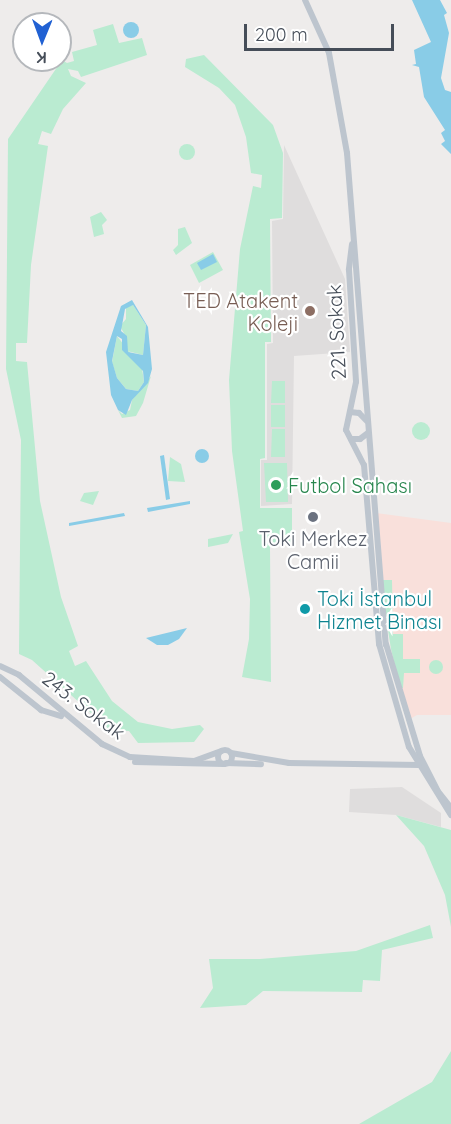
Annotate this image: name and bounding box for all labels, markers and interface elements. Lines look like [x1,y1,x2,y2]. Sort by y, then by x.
north arrow [12,12,72,72]
scale bar [247,12,397,50]
text: 200 m [255,23,308,46]
text: K [36,48,47,68]
street label: 221. Sokak [322,284,350,380]
place label: TED Atakent Koleji [183,288,298,335]
marker: TED Atakent Koleji [303,304,317,318]
place label: Futbol Sahası [288,473,412,497]
marker: Futbol Sahası [269,478,283,492]
marker: Toki Merkez Camii [306,510,320,524]
place label: Toki Merkez Camii [259,526,367,573]
place label: Toki İstanbul Hizmet Binası [317,586,442,633]
marker: Toki İstanbul Hizmet Binası [298,602,312,616]
street label: 243. Sokak [38,666,130,744]

